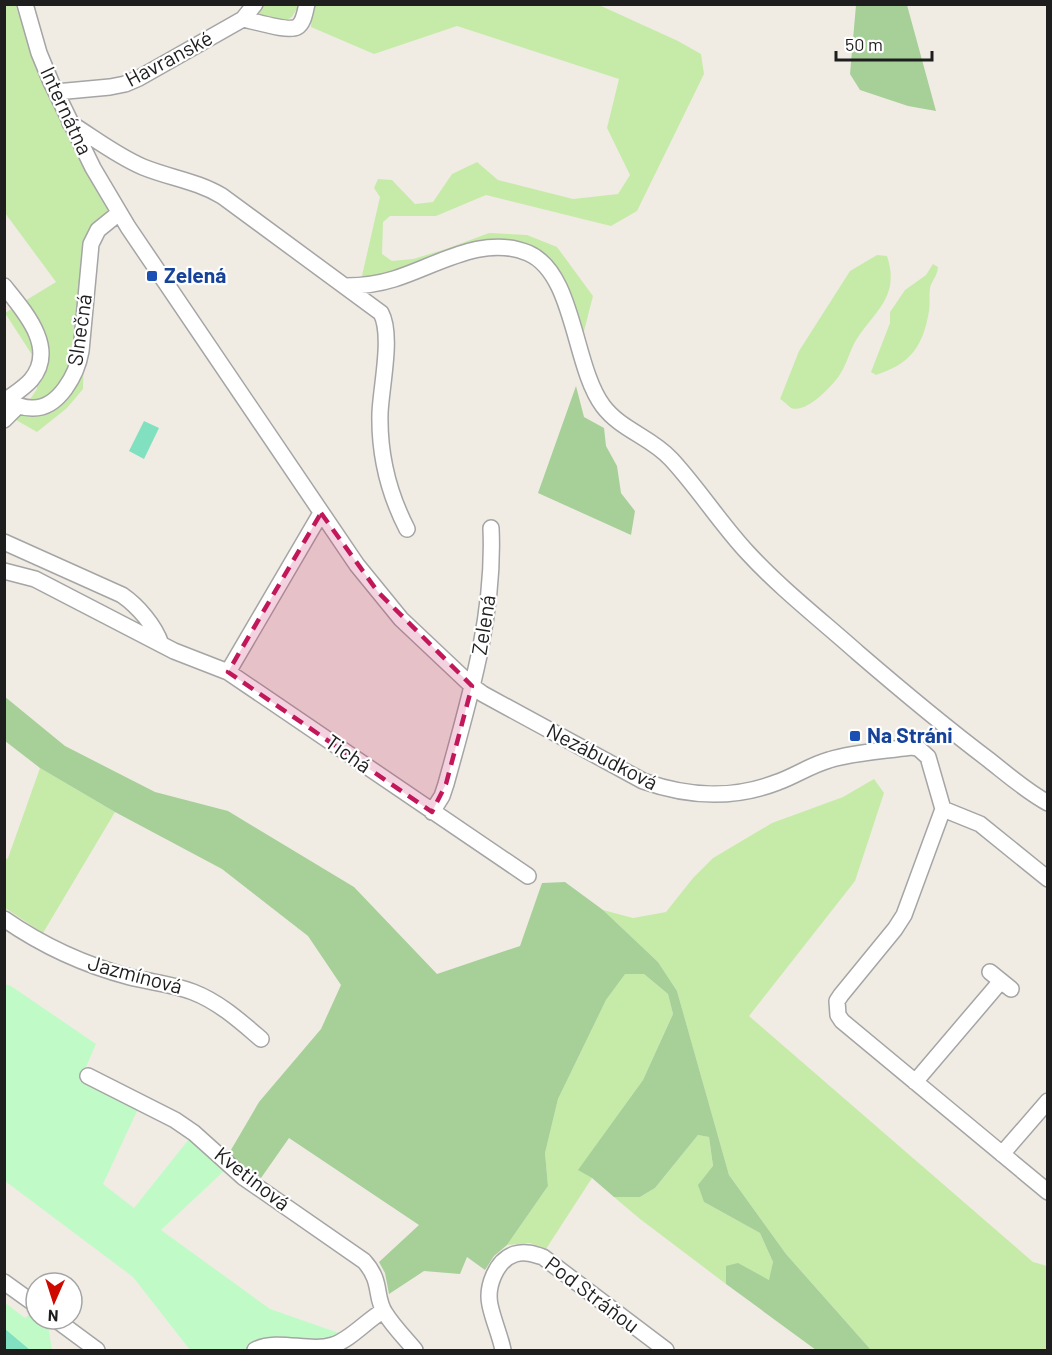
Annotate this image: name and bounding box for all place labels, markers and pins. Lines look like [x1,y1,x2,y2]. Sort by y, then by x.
place label: Zelená [164,262,226,287]
marker: Zelená [145,269,159,283]
place label: Na Stráni [867,722,953,747]
marker: Na Stráni [848,729,862,743]

